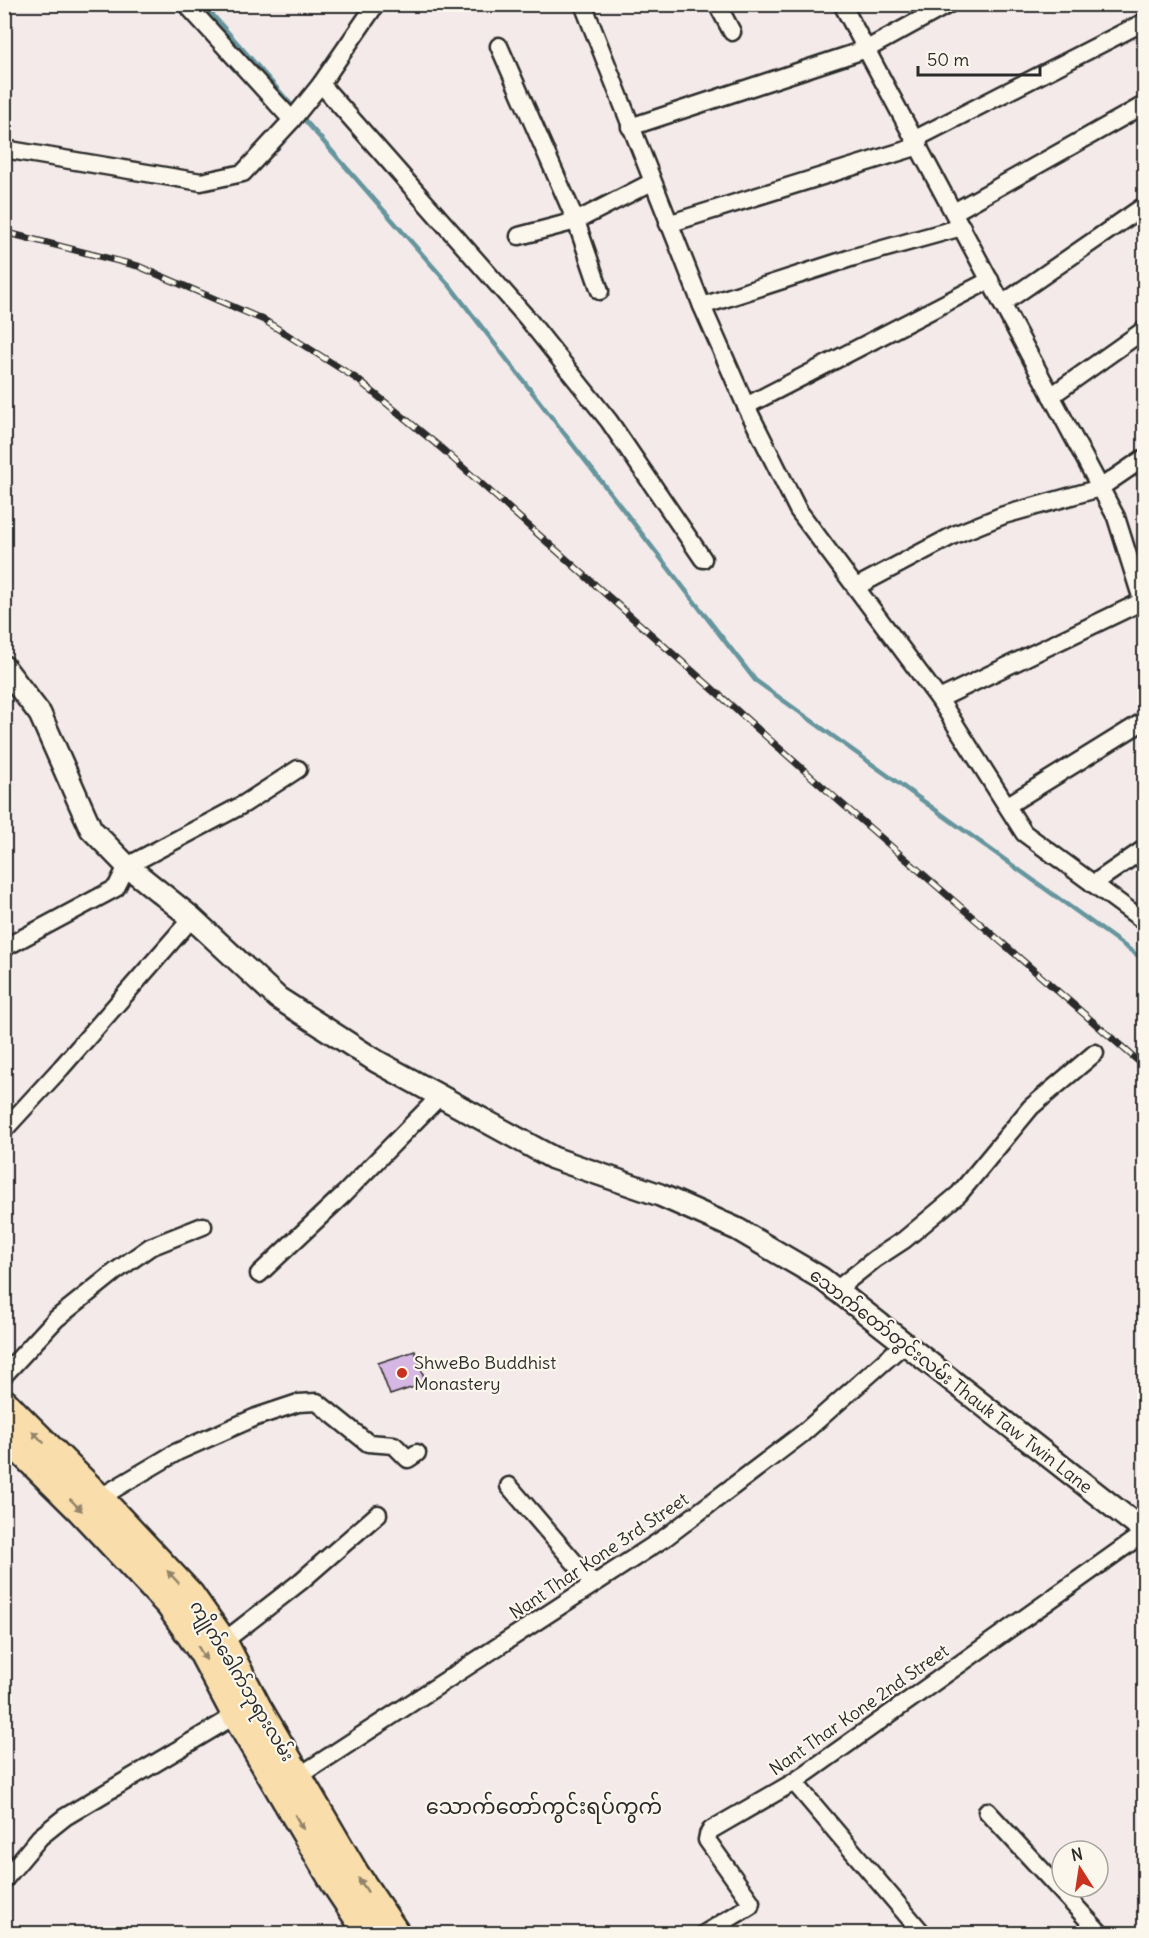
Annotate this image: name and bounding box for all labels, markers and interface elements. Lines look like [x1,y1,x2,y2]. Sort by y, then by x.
scale bar [918,39,1040,77]
text: 50 m [927,48,969,71]
street label: သောက်တော်တွင်းလမ်း Thauk Taw Twin Lane [803,1262,1098,1501]
place label: ShweBo Buddhist Monastery [414,1351,556,1395]
marker: ShweBo Buddhist Monastery [395,1366,409,1380]
one-way arrow [31,1430,45,1444]
street label: Nant Thar Kone 3rd Street [505,1487,692,1624]
one-way arrow [68,1497,82,1511]
one-way arrow [166,1569,180,1584]
street label: ကျိုက်ခေါက်ဘုရားလမ်း [182,1595,301,1768]
street label: Nant Thar Kone 2nd Street [765,1639,953,1780]
one-way arrow [196,1644,207,1661]
district label: သောက်တော်ကွင်းရပ်ကွက် [426,1791,662,1824]
one-way arrow [294,1814,304,1831]
north arrow [1050,1839,1110,1899]
text: N [1069,1843,1084,1865]
one-way arrow [358,1877,369,1893]

